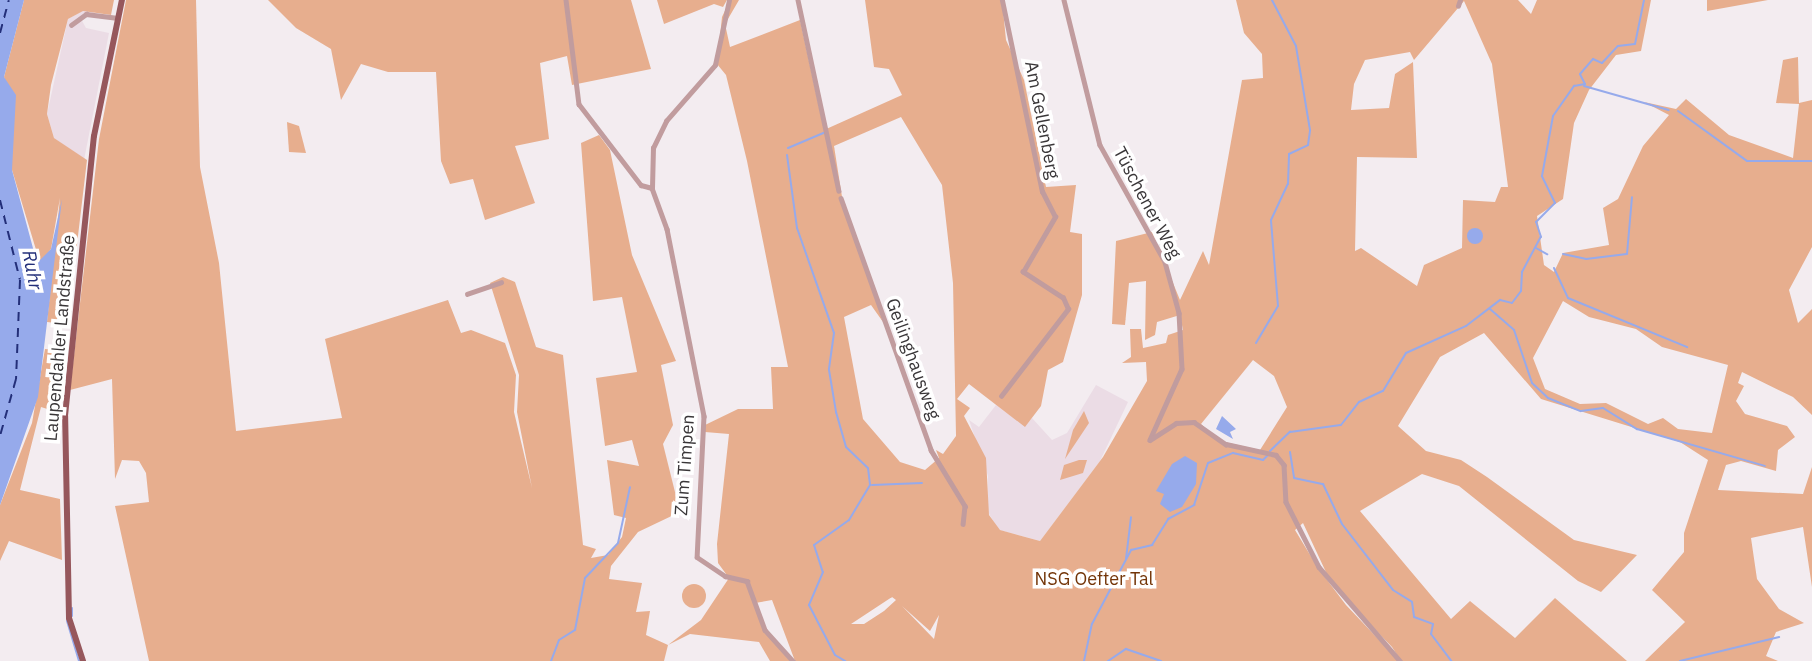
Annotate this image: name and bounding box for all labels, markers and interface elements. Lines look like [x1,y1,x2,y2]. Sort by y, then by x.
street label: Am Gellenberg [1020,59,1064,181]
street label: Tüschener Weg [1108,143,1186,263]
street label: Laupendahler Landstraße [40,234,80,442]
water label: Ruhr [17,248,47,292]
street label: Geilinghausweg [881,295,945,423]
street label: Zum Timpen [671,414,699,516]
park label: NSG Oefter Tal [1035,568,1153,590]

